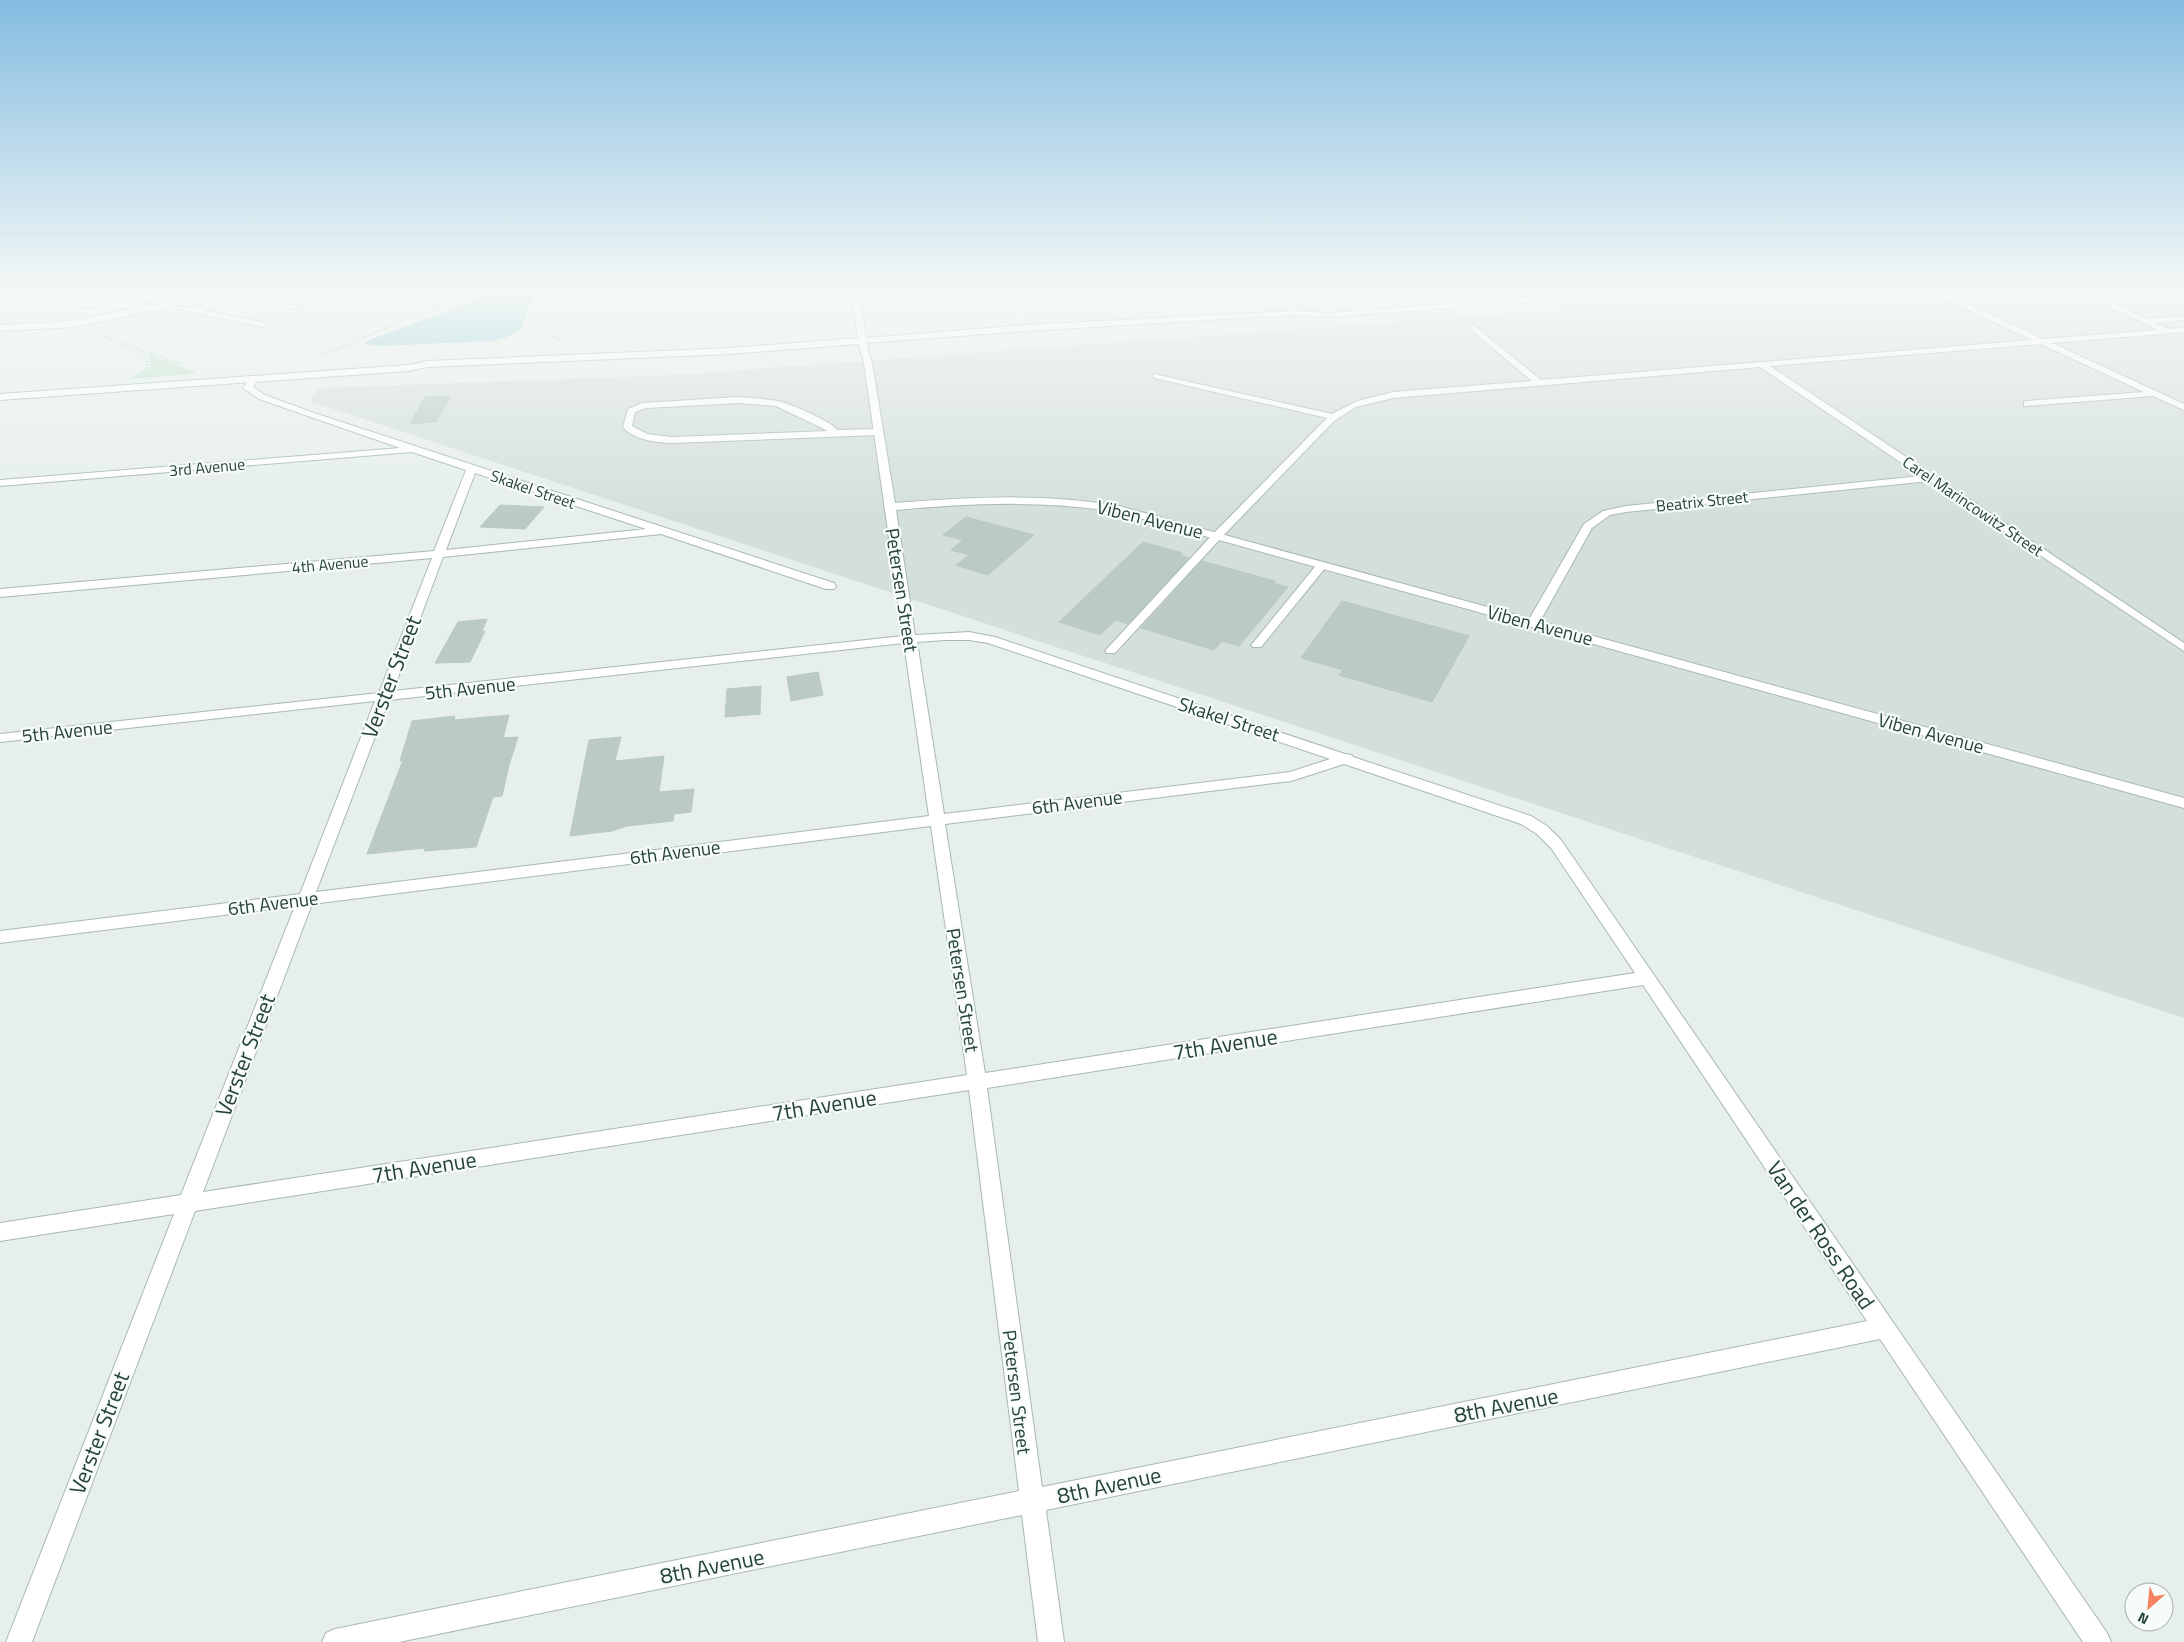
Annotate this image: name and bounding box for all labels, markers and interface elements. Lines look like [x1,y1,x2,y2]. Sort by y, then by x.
street label: Carel Marincowitz Street [1898,450,2048,562]
street label: 3rd Avenue [168,452,246,482]
street label: Skakel Street [487,463,579,515]
street label: Beatrix Street [1655,484,1750,518]
street label: Viben Avenue [1094,491,1206,546]
street label: Petersen Street [878,526,927,654]
street label: 4th Avenue [291,549,369,579]
street label: Viben Avenue [1484,596,1596,653]
street label: Verster Street [352,610,430,743]
street label: 5th Avenue [423,668,517,707]
street label: Skakel Street [1175,689,1284,749]
street label: Viben Avenue [1875,704,1987,761]
street label: 5th Avenue [20,711,114,750]
street label: 6th Avenue [1030,782,1124,821]
street label: 6th Avenue [628,832,722,871]
street label: 6th Avenue [226,883,320,922]
street label: Petersen Street [939,926,988,1054]
street label: Verster Street [206,988,284,1121]
street label: 7th Avenue [1170,1019,1280,1069]
street label: 7th Avenue [769,1080,879,1130]
street label: 7th Avenue [369,1142,479,1192]
street label: Van der Ross Road [1759,1154,1883,1316]
street label: Petersen Street [995,1328,1040,1456]
street label: Verster Street [60,1366,138,1499]
street label: 8th Avenue [1451,1378,1561,1432]
street label: 8th Avenue [1054,1457,1164,1513]
street label: 8th Avenue [657,1539,767,1593]
north arrow [2124,1582,2174,1632]
text: N [2134,1607,2152,1631]

